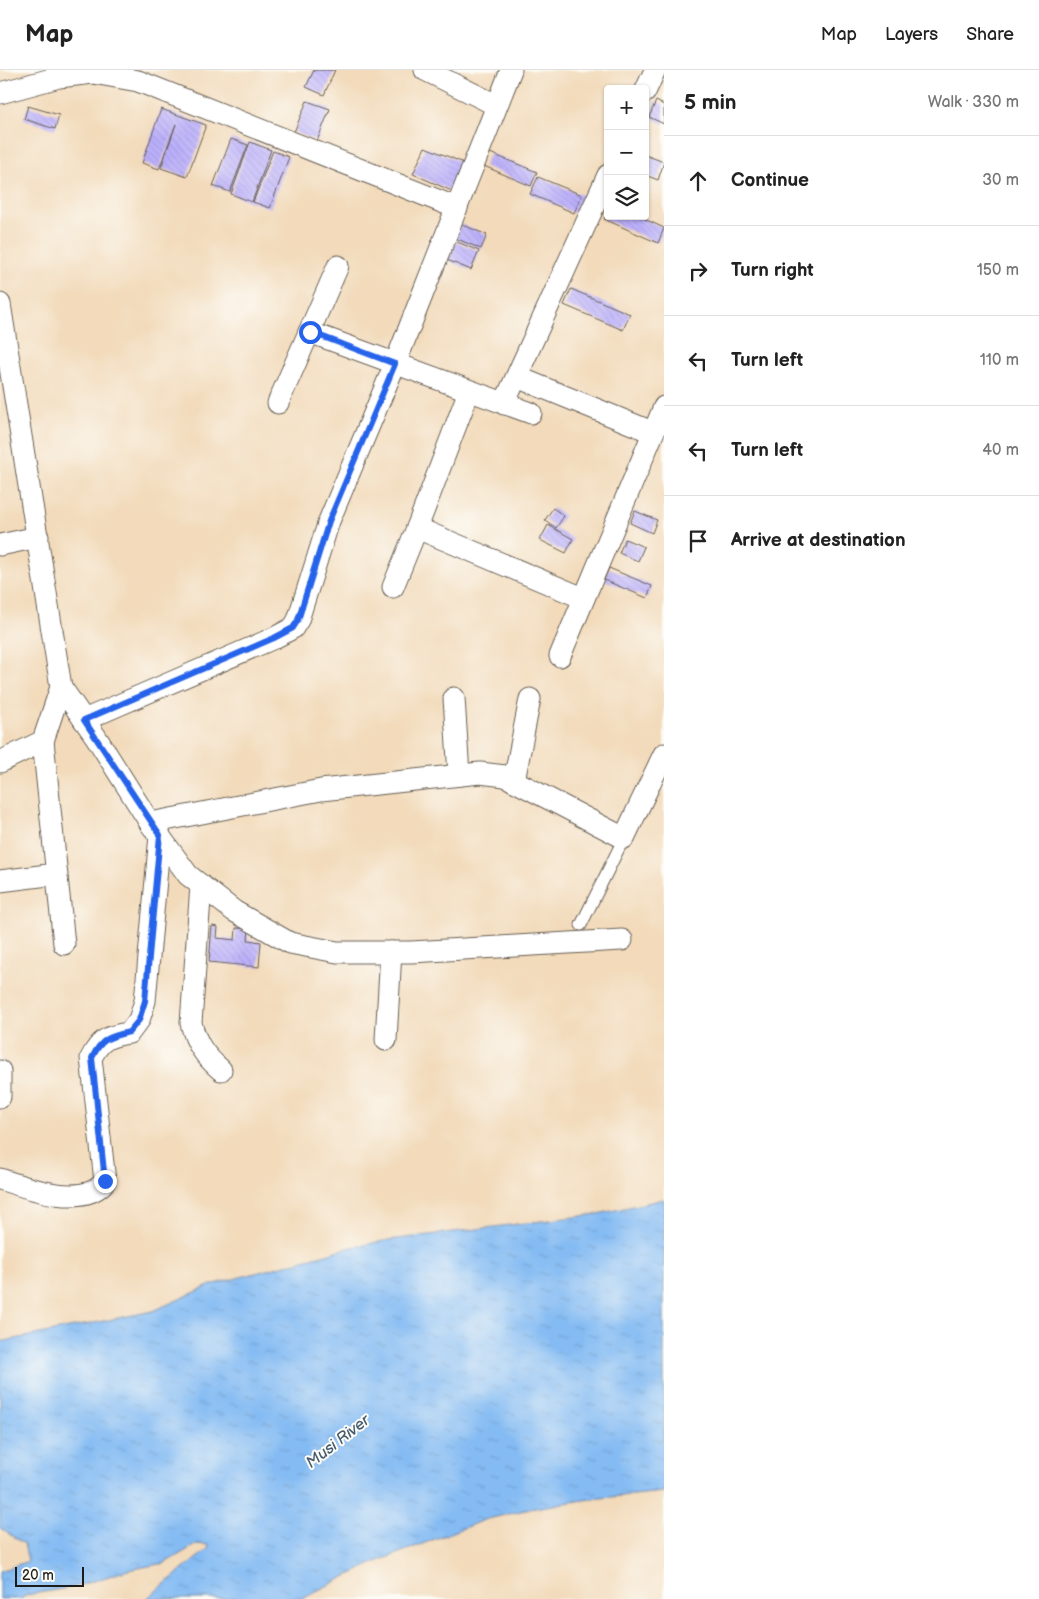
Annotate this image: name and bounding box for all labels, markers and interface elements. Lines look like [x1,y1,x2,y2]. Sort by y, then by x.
text: Map [25,20,73,49]
text: Map [821,24,857,45]
text: Layers [885,24,938,45]
text: Share [966,24,1014,45]
map controls [604,85,649,220]
button: + [604,85,649,130]
text: 5 min [684,90,737,115]
text: Walk · 330 m [928,93,1019,112]
button: − [604,130,649,175]
icon: ahead [684,167,712,195]
text: Continue [731,169,809,192]
text: 30 m [982,171,1019,190]
button: layers [604,175,649,220]
icon: right [684,257,712,285]
text: Turn right [731,259,814,282]
text: 150 m [977,261,1019,280]
route start [299,321,322,344]
icon: left [684,347,712,375]
text: Turn left [731,349,803,372]
text: 110 m [980,351,1019,370]
icon: left [684,437,712,465]
text: Turn left [731,439,803,462]
text: 40 m [982,441,1019,460]
icon: arrive [684,527,712,555]
text: Arrive at destination [731,529,906,552]
route end [94,1170,117,1193]
water label: Musi River [302,1411,375,1473]
scale bar [15,1564,84,1587]
text: 20 m [22,1567,54,1584]

